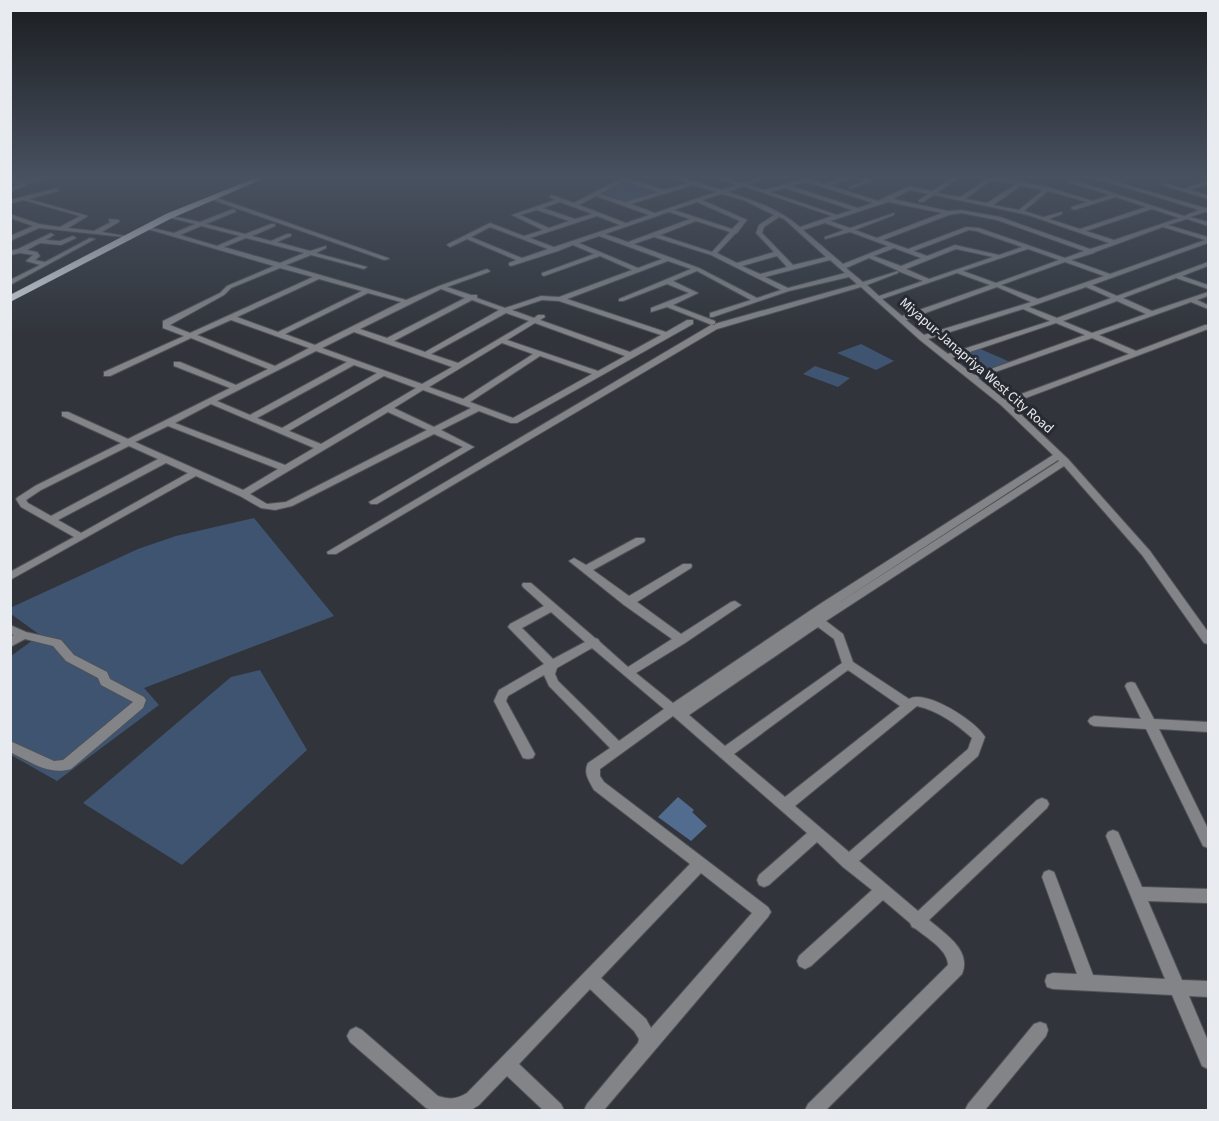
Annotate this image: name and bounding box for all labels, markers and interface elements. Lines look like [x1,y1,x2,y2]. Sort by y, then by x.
street label: Miyapur-Janapriya West City Road [895,293,1058,438]

